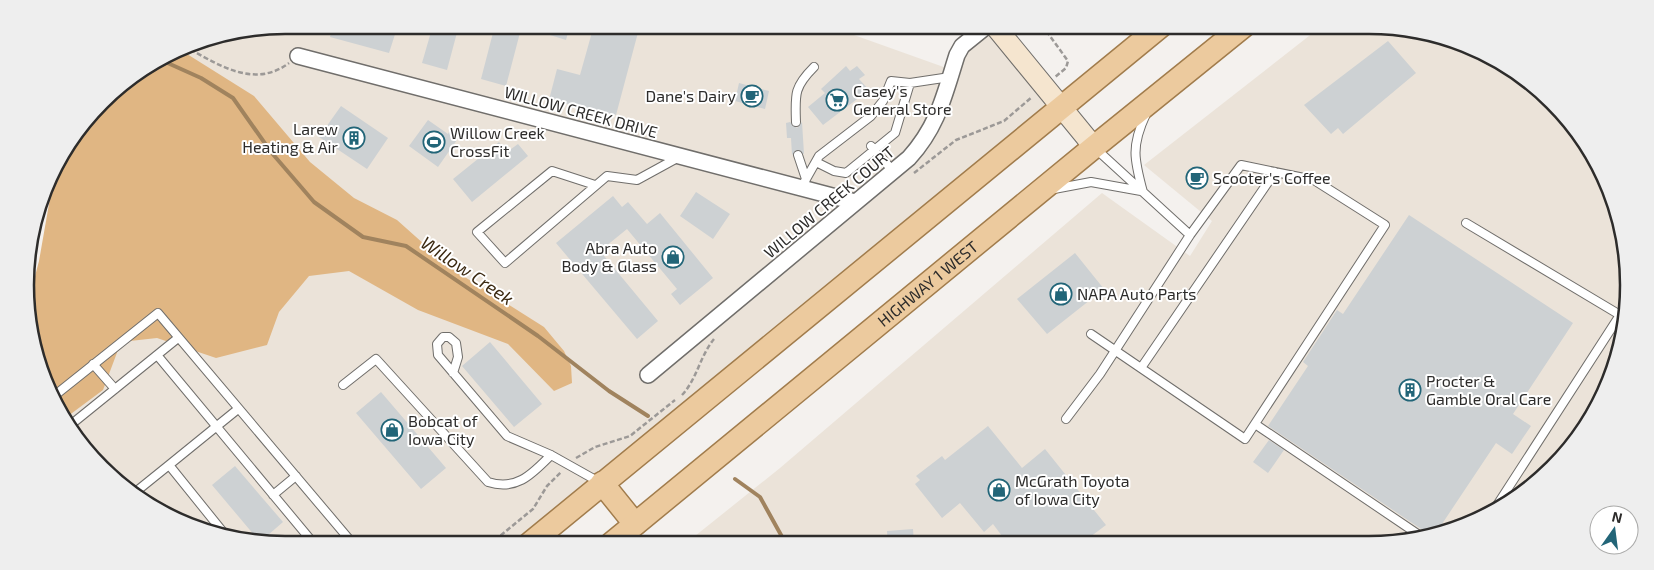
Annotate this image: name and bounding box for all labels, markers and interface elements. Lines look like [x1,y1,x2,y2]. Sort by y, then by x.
place label: Casey's General Store [853,81,952,118]
street label: WILLOW CREEK DRIVE [502,82,660,141]
cafe icon: Dane's Dairy [740,84,764,108]
place label: Dane's Dairy [646,86,737,105]
supermarket icon: Casey's General Store [825,88,849,112]
place label: Larew Heating & Air [242,119,339,156]
place label: Willow Creek CrossFit [450,123,545,160]
building icon: Larew Heating & Air [342,126,366,150]
sports icon: Willow Creek CrossFit [422,130,446,154]
street label: WILLOW CREEK COURT [760,142,898,262]
cafe icon: Scooter's Coffee [1185,166,1209,190]
place label: Scooter's Coffee [1213,168,1331,187]
water label: Willow Creek [417,231,518,309]
street label: HIGHWAY 1 WEST [873,237,981,330]
place label: Abra Auto Body & Glass [561,238,657,275]
shop icon: Abra Auto Body & Glass [661,245,685,269]
shop icon: NAPA Auto Parts [1049,282,1073,306]
place label: NAPA Auto Parts [1077,284,1197,303]
place label: Procter & Gamble Oral Care [1426,371,1551,408]
building icon: Procter & Gamble Oral Care [1398,378,1422,402]
place label: Bobcat of Iowa City [408,411,478,448]
shop icon: Bobcat of Iowa City [380,418,404,442]
place label: McGrath Toyota of Iowa City [1015,471,1130,508]
shop icon: McGrath Toyota of Iowa City [987,478,1011,502]
north arrow [1589,505,1639,555]
text: N [1610,507,1624,526]

